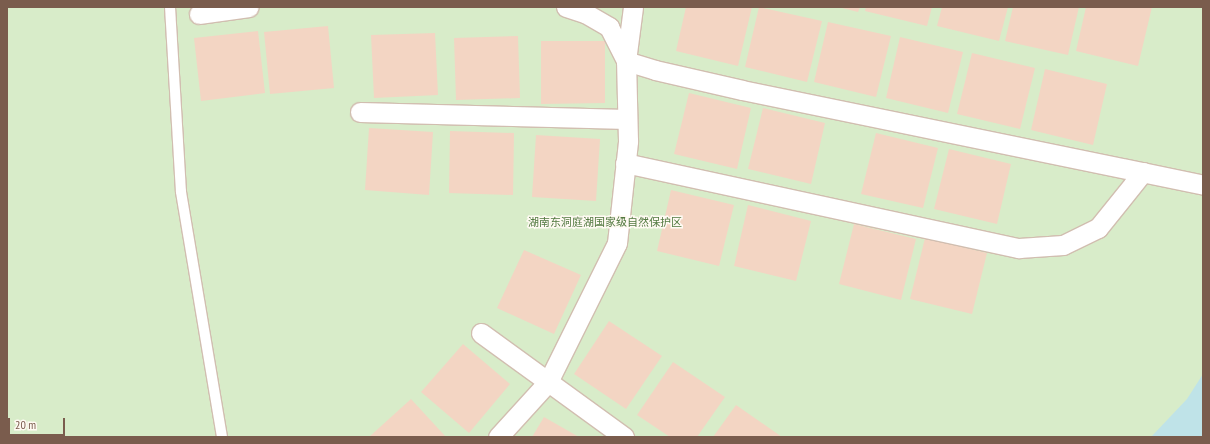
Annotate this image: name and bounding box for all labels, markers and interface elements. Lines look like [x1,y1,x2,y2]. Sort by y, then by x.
park label: 湖南东洞庭湖国家级自然保护区 [528,215,682,229]
scale bar [10,410,67,436]
text: 20 m [15,417,36,432]

